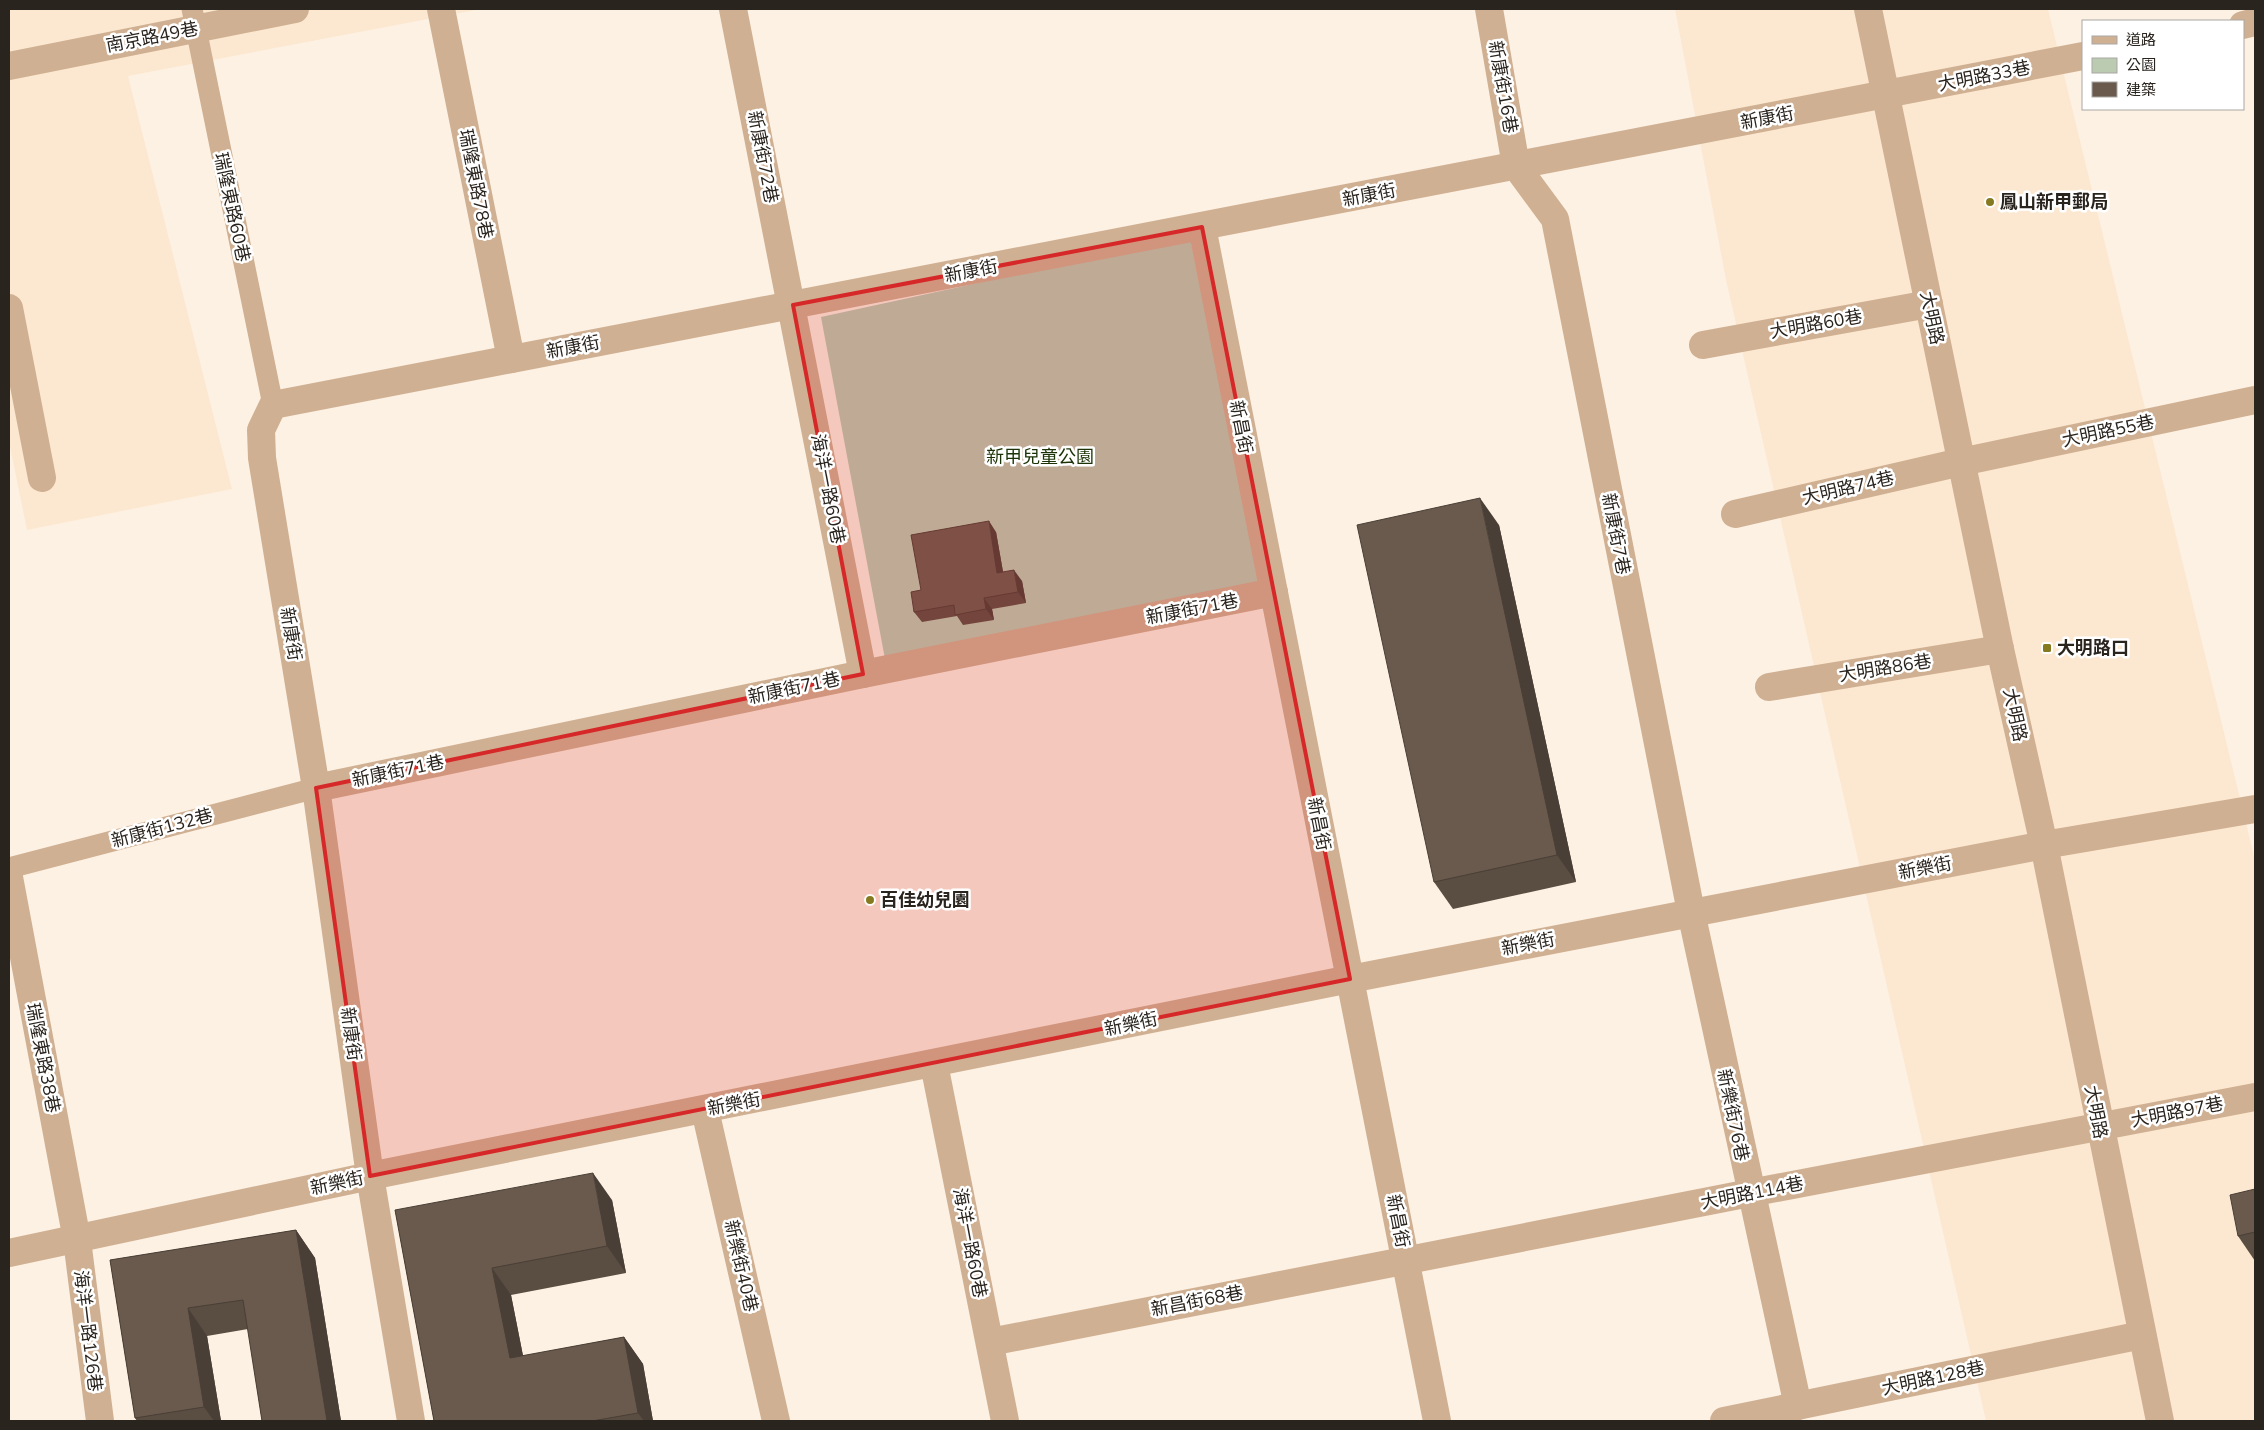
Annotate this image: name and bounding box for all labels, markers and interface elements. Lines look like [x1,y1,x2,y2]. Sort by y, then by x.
street label: 南京路49巷 [104,16,200,58]
legend [2082,20,2244,110]
text: 道路 [2126,30,2156,50]
street label: 新康街16巷 [1483,39,1523,135]
street label: 大明路33巷 [1936,55,2032,97]
text: 公園 [2126,55,2156,75]
text: 建築 [2126,80,2156,100]
street label: 新康街 [1738,101,1796,135]
street label: 新康街72巷 [742,109,784,205]
street label: 瑞隆東路78巷 [454,127,498,241]
street label: 瑞隆東路60巷 [209,150,255,264]
street label: 新康街 [1340,178,1398,212]
place label: 鳳山新甲郵局 [2000,190,2108,214]
marker: 鳳山新甲郵局 [1984,196,1996,208]
street label: 新康街 [942,254,1000,288]
street label: 大明路 [1915,289,1949,347]
street label: 大明路60巷 [1768,304,1864,344]
street label: 新康街 [544,330,602,364]
street label: 新昌街 [1224,398,1258,456]
street label: 大明路55巷 [2060,410,2156,452]
street label: 海洋一路60巷 [806,432,850,546]
park label: 新甲兒童公園 [986,445,1094,469]
street label: 大明路74巷 [1800,466,1896,510]
street label: 新康街7巷 [1596,491,1636,577]
street label: 新康街71巷 [1144,588,1240,630]
street label: 新康街 [275,605,307,663]
place label: 大明路口 [2057,636,2129,660]
marker: 大明路口 [2041,642,2053,654]
street label: 大明路86巷 [1837,649,1933,687]
street label: 新康街71巷 [746,667,842,709]
street label: 大明路 [1998,686,2032,744]
street label: 新康街71巷 [350,750,446,792]
street label: 新昌街 [1302,795,1336,853]
street label: 新康街132巷 [108,803,216,853]
street label: 新樂街 [1896,851,1954,885]
place label: 百佳幼兒園 [880,888,970,912]
marker: 百佳幼兒園 [864,894,876,906]
street label: 新樂街 [1499,927,1557,961]
street label: 瑞隆東路38巷 [21,1001,65,1115]
street label: 新康街 [335,1006,367,1062]
street label: 新樂街 [1102,1007,1160,1041]
street label: 新樂街76巷 [1712,1067,1754,1163]
street label: 大明路 [2079,1083,2113,1141]
street label: 新樂街 [705,1087,763,1121]
street label: 大明路97巷 [2129,1091,2225,1133]
street label: 新樂街 [308,1166,366,1200]
street label: 大明路114巷 [1698,1171,1806,1215]
street label: 海洋一路60巷 [948,1186,992,1300]
street label: 新昌街 [1381,1192,1415,1250]
street label: 新樂街40巷 [719,1218,763,1314]
street label: 海洋一路126巷 [69,1269,107,1393]
street label: 新昌街68巷 [1149,1280,1245,1322]
street label: 大明路128巷 [1879,1355,1987,1401]

